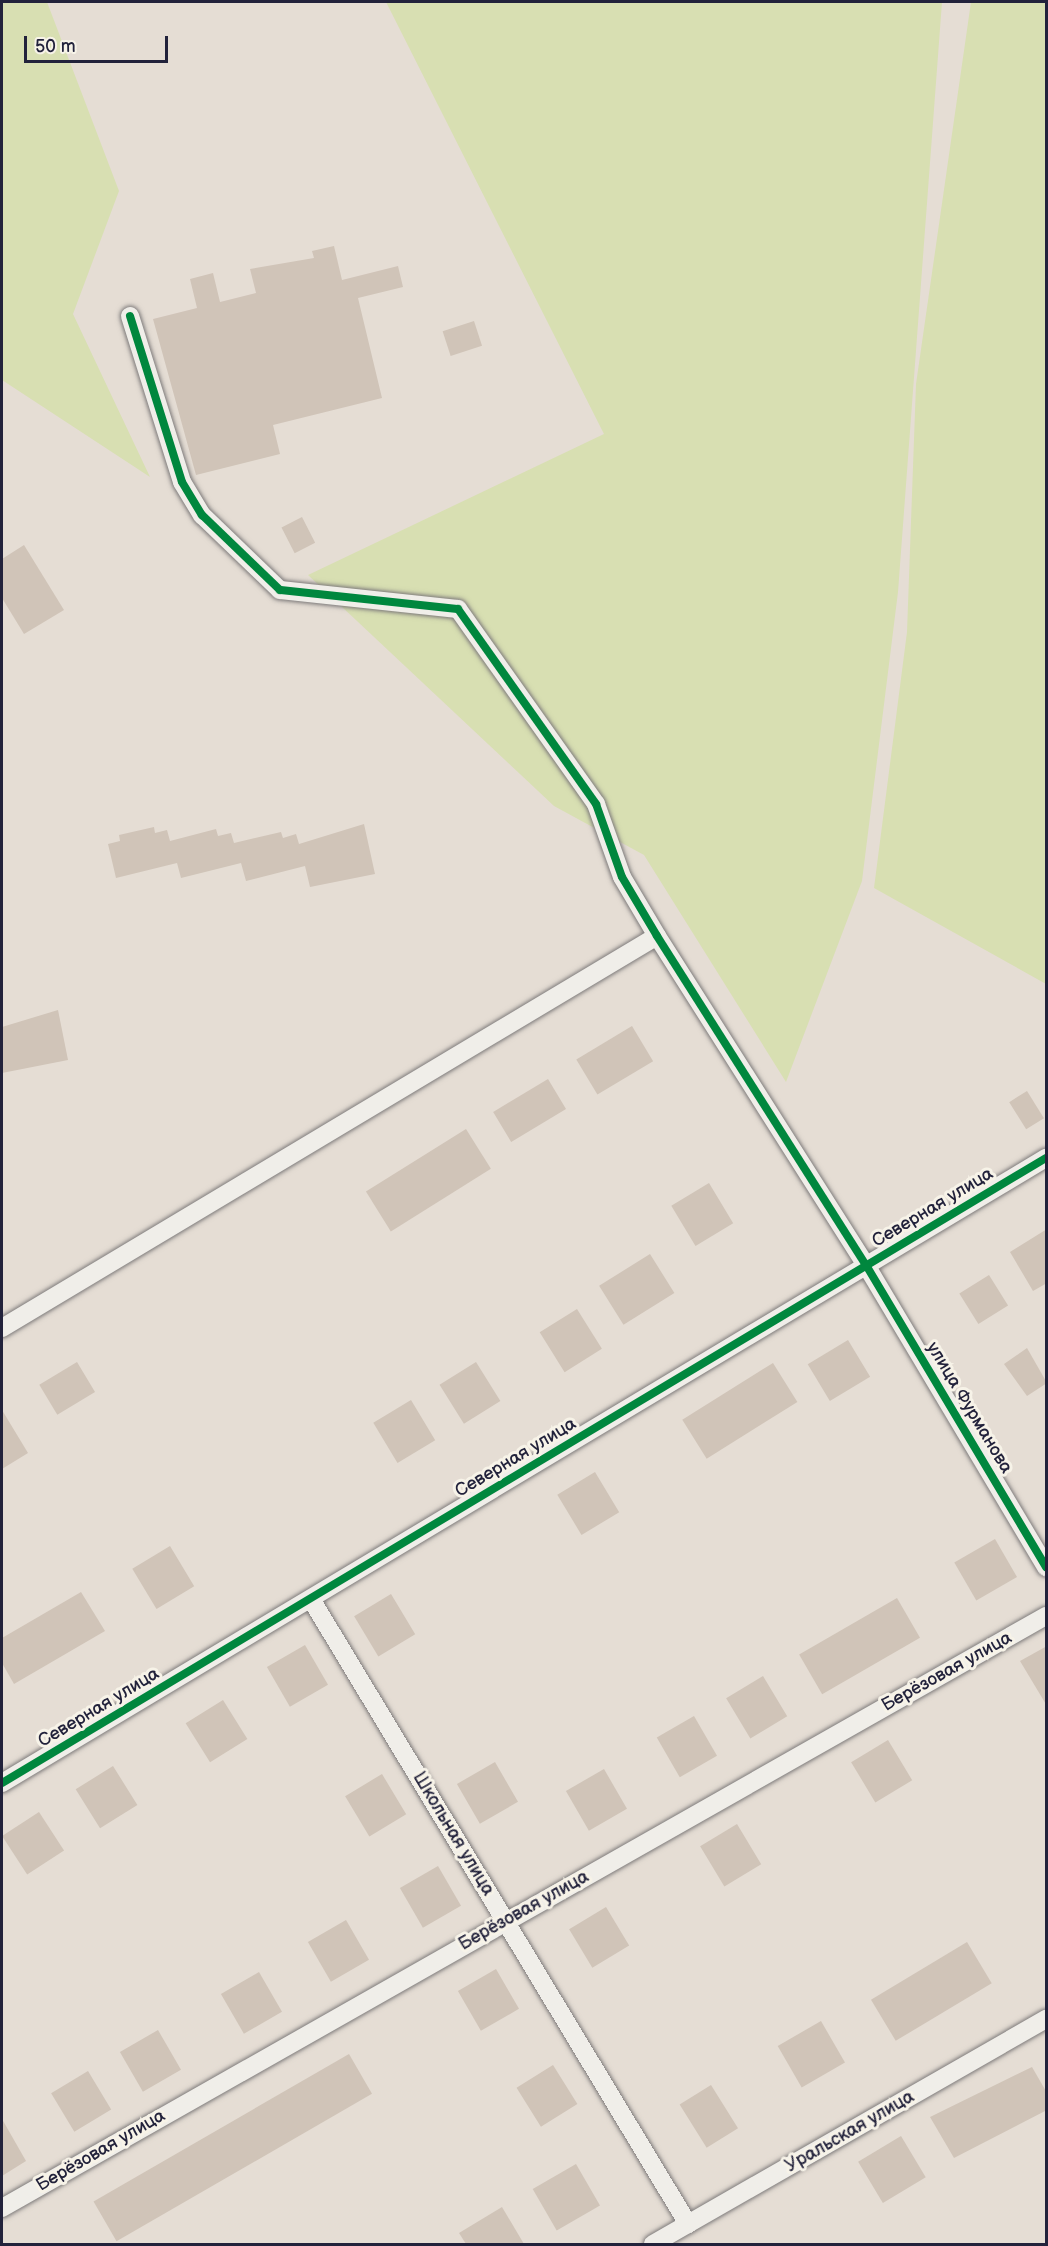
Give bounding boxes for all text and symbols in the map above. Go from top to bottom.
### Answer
scale bar [27,24,171,62]
text: 50 m [35,36,76,57]
street label: Северная улица [869,1163,997,1253]
street label: улица Фурманова [921,1338,1017,1478]
street label: Северная улица [452,1413,580,1503]
street label: Берёзовая улица [878,1627,1016,1717]
street label: Северная улица [35,1663,163,1753]
street label: Школьная улица [408,1768,498,1900]
street label: Берёзовая улица [455,1866,593,1956]
street label: Уральская улица [782,2086,918,2178]
street label: Берёзовая улица [33,2105,169,2197]

